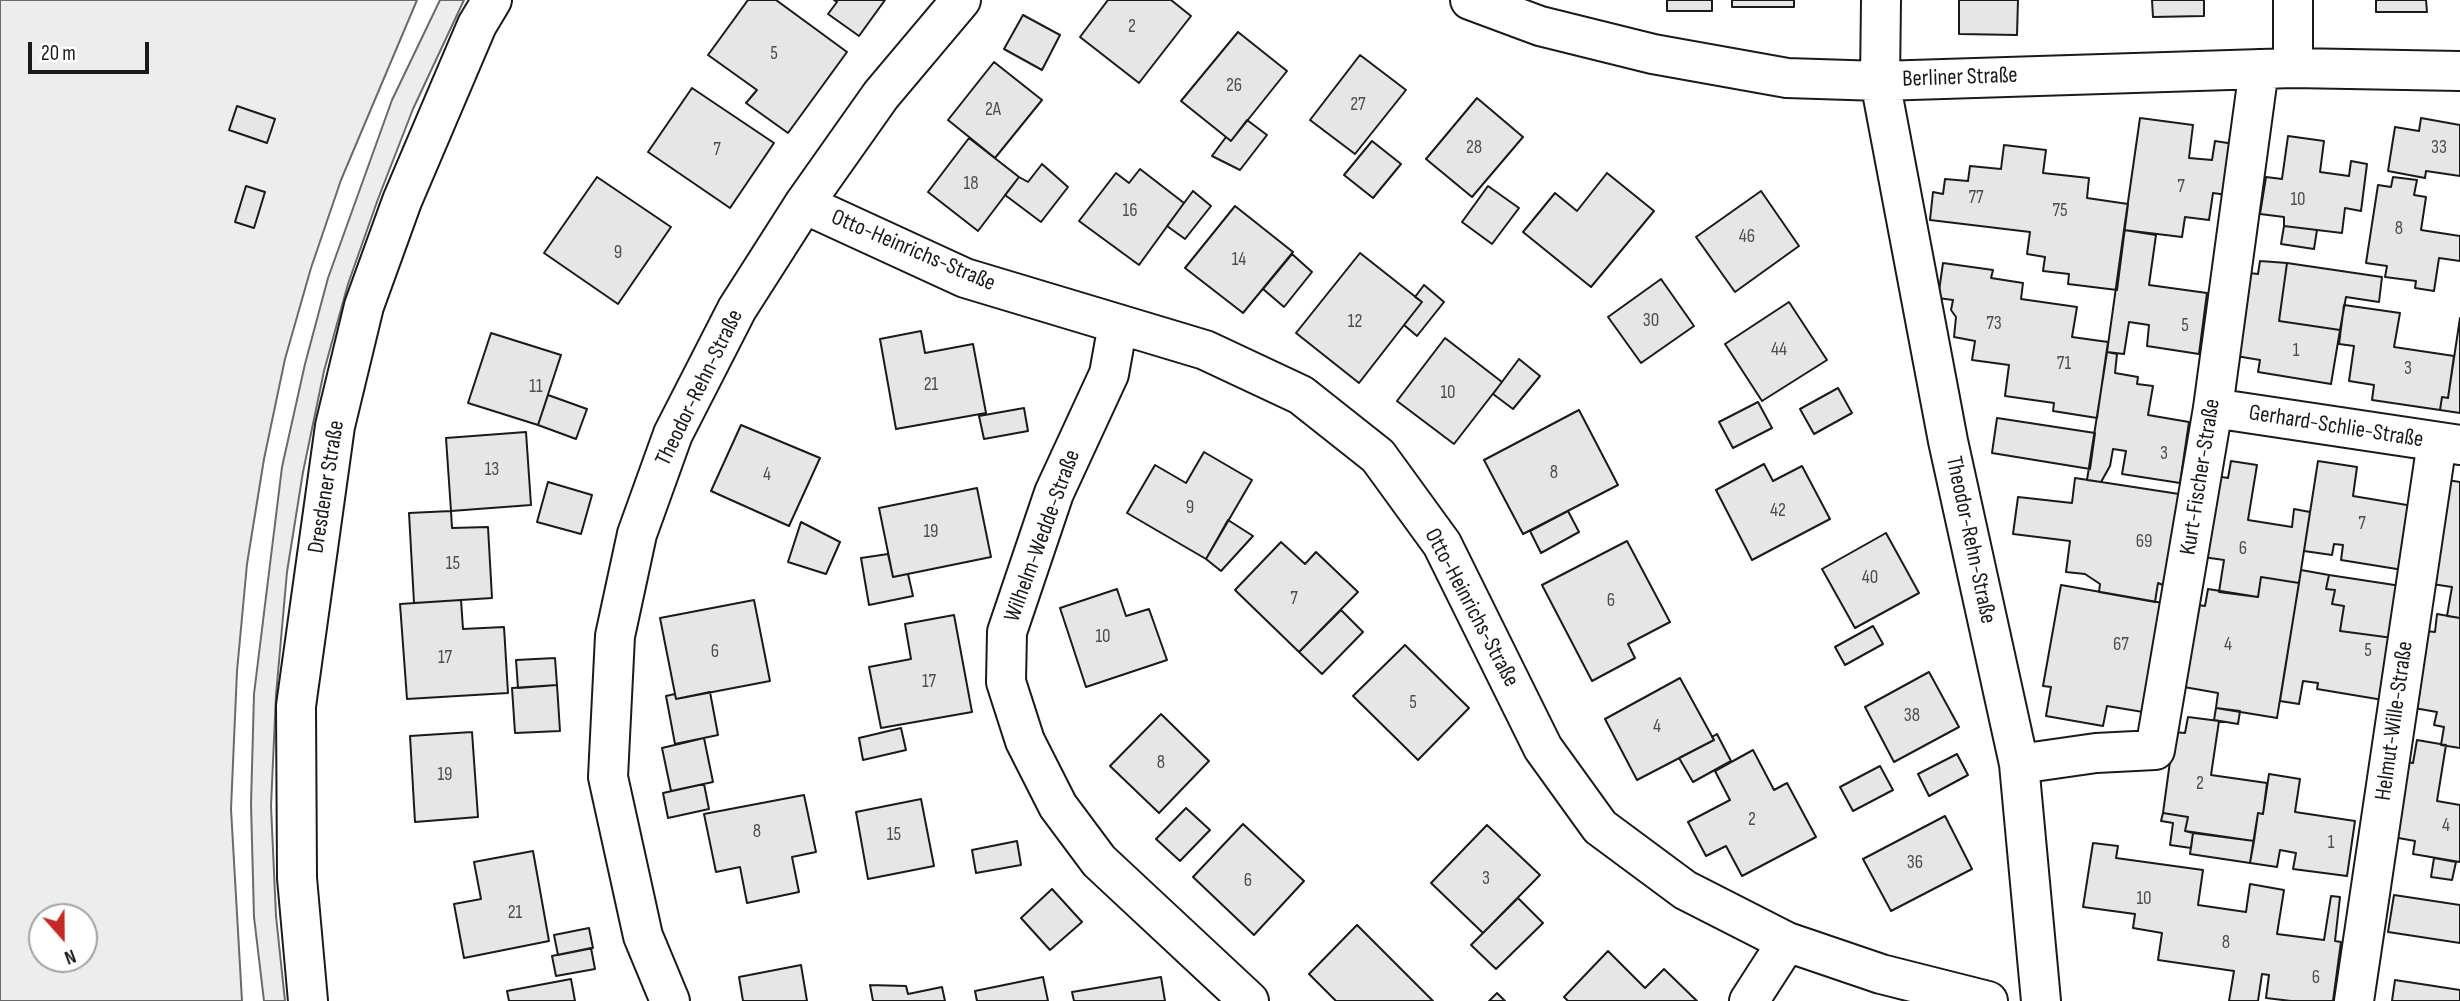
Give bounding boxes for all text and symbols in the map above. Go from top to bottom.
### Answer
house number: 2 [1128,16,1136,38]
scale bar [32,28,152,72]
text: 20 m [41,41,76,66]
house number: 5 [770,43,778,65]
street label: Berliner Straße [1902,62,2018,94]
house number: 26 [1226,75,1242,97]
house number: 27 [1350,94,1366,116]
house number: 2A [985,99,1001,121]
house number: 28 [1466,137,1482,159]
house number: 33 [2431,137,2447,159]
house number: 7 [713,139,721,161]
house number: 18 [964,173,978,195]
house number: 7 [2177,176,2185,198]
house number: 77 [1968,187,1984,209]
house number: 10 [2290,189,2306,211]
house number: 16 [1123,200,1137,222]
house number: 75 [2052,200,2068,222]
street label: Otto-Heinrichs-Straße [827,204,999,298]
house number: 8 [2395,218,2403,240]
house number: 46 [1739,226,1755,248]
house number: 9 [614,242,622,264]
house number: 14 [1232,249,1246,271]
street label: Theodor-Rehn-Straße [650,305,750,471]
house number: 30 [1643,310,1659,332]
house number: 12 [1348,311,1362,333]
house number: 73 [1986,313,2002,335]
house number: 5 [2181,315,2189,337]
house number: 44 [1771,339,1787,361]
house number: 1 [2293,340,2299,362]
house number: 71 [2057,353,2071,375]
house number: 3 [2404,358,2412,380]
house number: 21 [924,374,938,396]
house number: 11 [529,376,543,398]
house number: 10 [1440,382,1456,404]
street label: Kurt-Fischer-Straße [2175,397,2227,557]
street label: Gerhard-Schlie-Straße [2247,400,2425,454]
street label: Dresdener Straße [303,419,351,555]
house number: 3 [2160,443,2168,465]
street label: Wilhelm-Wedde-Straße [999,446,1087,626]
street label: Theodor-Rehn-Straße [1939,454,2001,626]
house number: 13 [485,459,499,481]
house number: 8 [1550,462,1558,484]
house number: 4 [763,464,771,486]
house number: 9 [1186,497,1194,519]
house number: 42 [1770,500,1786,522]
house number: 7 [2358,513,2366,535]
house number: 19 [923,521,939,543]
street label: Otto-Heinrichs-Straße [1418,524,1524,692]
house number: 69 [2136,531,2152,553]
house number: 6 [2239,538,2247,560]
house number: 15 [446,553,460,575]
house number: 40 [1862,567,1878,589]
house number: 7 [1290,588,1298,610]
house number: 6 [1607,590,1615,612]
house number: 10 [1095,626,1111,648]
house number: 67 [2113,634,2129,656]
house number: 4 [2224,634,2232,656]
house number: 5 [2364,640,2372,662]
street label: Helmut-Wille-Straße [2370,640,2420,802]
house number: 6 [711,641,719,663]
house number: 17 [438,647,452,669]
house number: 17 [922,671,936,693]
house number: 5 [1409,692,1417,714]
house number: 38 [1904,705,1920,727]
house number: 4 [1653,716,1661,738]
house number: 8 [1157,752,1165,774]
house number: 19 [437,764,453,786]
house number: 2 [2196,773,2204,795]
house number: 2 [1748,809,1756,831]
house number: 4 [2442,815,2450,837]
house number: 8 [753,821,761,843]
house number: 15 [887,824,901,846]
house number: 1 [2328,832,2334,854]
house number: 36 [1907,852,1923,874]
house number: 3 [1482,868,1490,890]
house number: 6 [1244,870,1252,892]
house number: 10 [2136,888,2152,910]
house number: 21 [508,902,522,924]
north arrow [28,903,98,973]
house number: 8 [2222,932,2230,954]
text: N [61,944,79,969]
house number: 6 [2312,967,2320,989]

